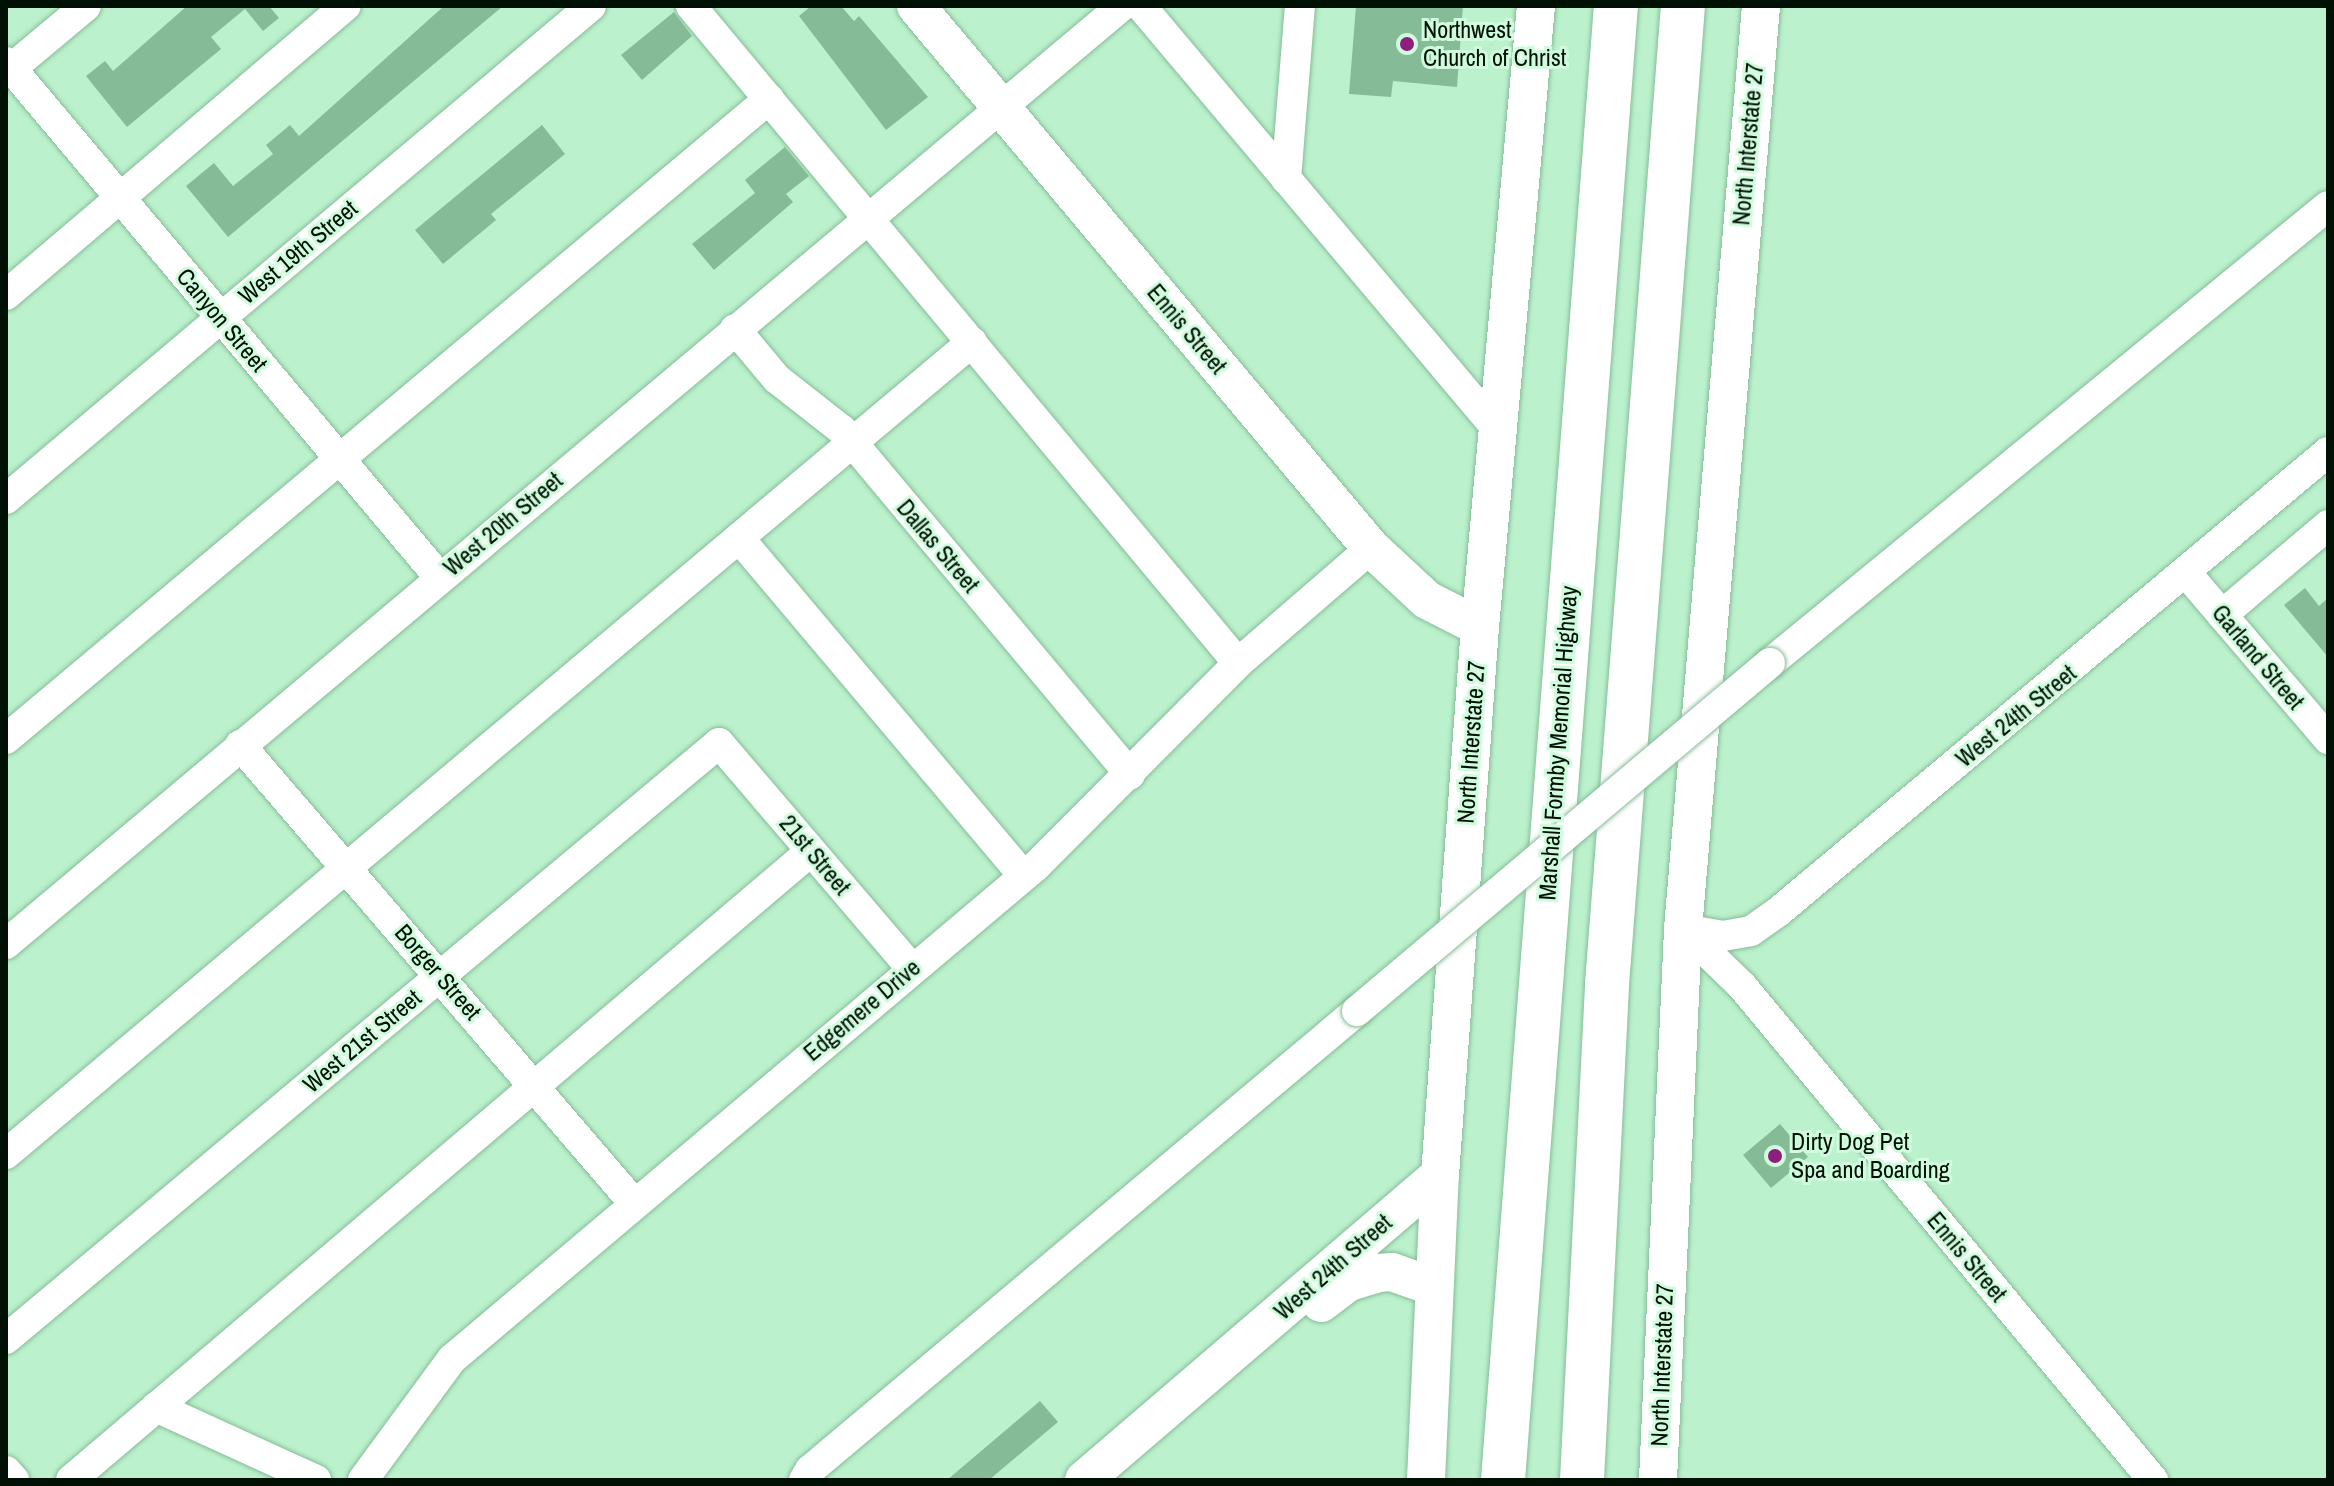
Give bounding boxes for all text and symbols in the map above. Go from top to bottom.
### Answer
place label: Northwest Church of Christ [1423,16,1566,72]
marker: Northwest Church of Christ [1398,35,1416,53]
street label: North Interstate 27 [1727,62,1769,226]
street label: West 19th Street [233,194,363,310]
street label: Canyon Street [171,263,273,377]
street label: Ennis Street [1141,278,1233,380]
street label: West 20th Street [438,466,568,582]
street label: Dallas Street [891,494,985,598]
street label: Marshall Formby Memorial Highway [1533,585,1583,901]
street label: Garland Street [2206,599,2310,715]
street label: West 24th Street [1950,659,2082,773]
street label: North Interstate 27 [1451,660,1491,824]
street label: 21st Street [773,809,857,901]
street label: Borger Street [389,918,487,1026]
street label: Edgemere Drive [798,953,926,1067]
street label: West 21st Street [297,983,427,1099]
place label: Dirty Dog Pet Spa and Boarding [1791,1128,1950,1184]
marker: Dirty Dog Pet Spa and Boarding [1766,1147,1784,1165]
street label: Ennis Street [1921,1206,2013,1308]
street label: West 24th Street [1268,1208,1398,1326]
street label: North Interstate 27 [1645,1283,1679,1447]

